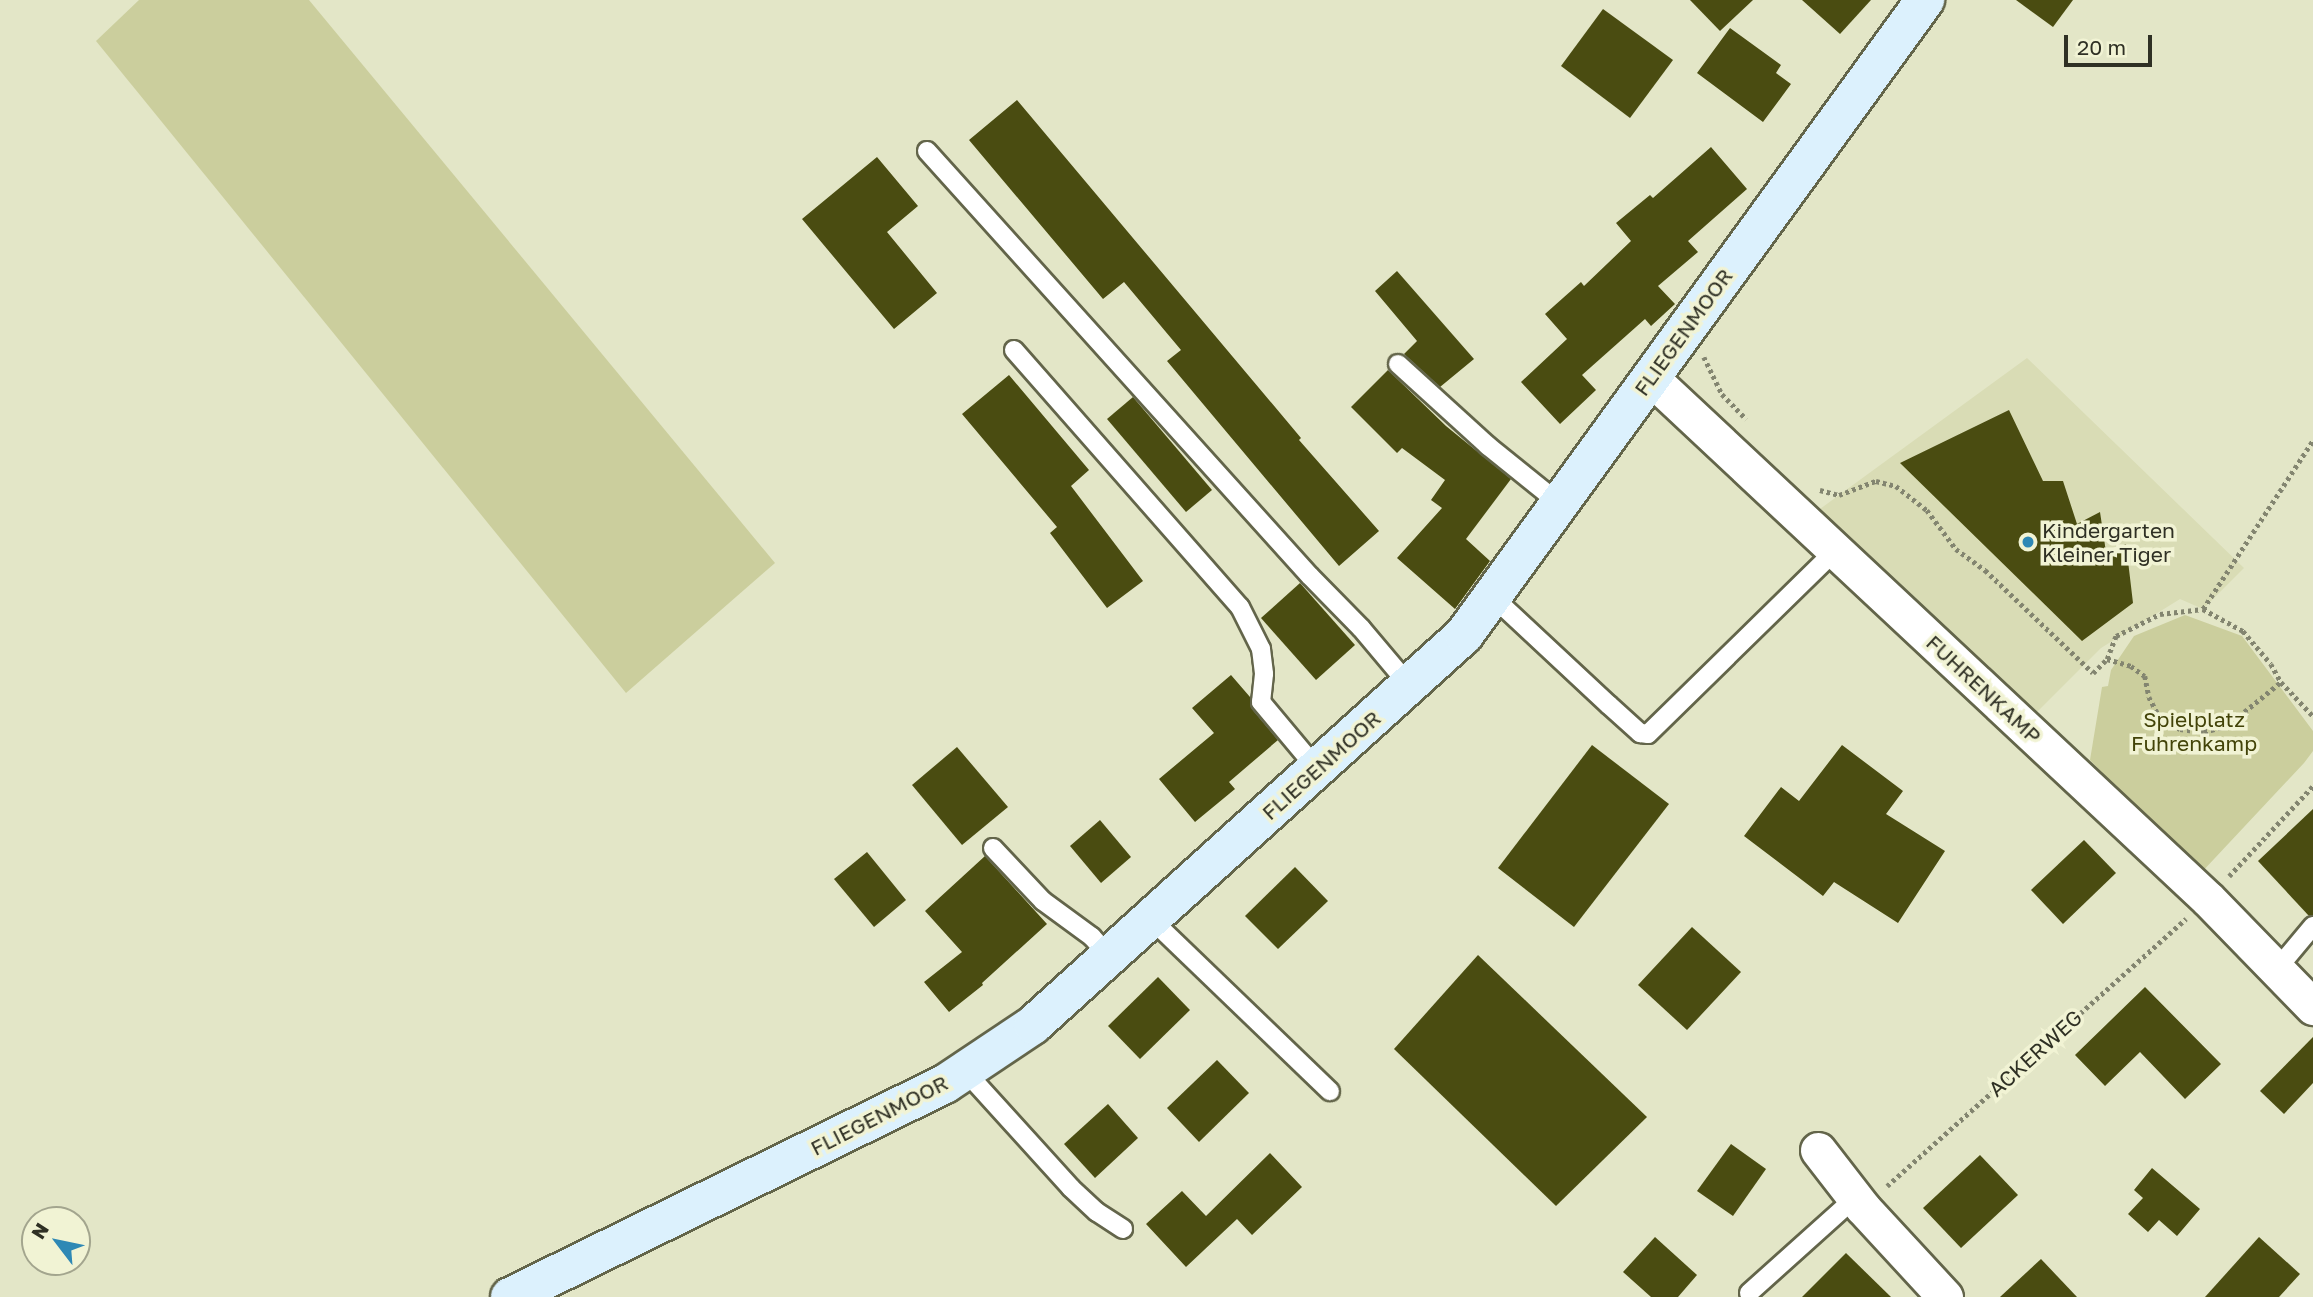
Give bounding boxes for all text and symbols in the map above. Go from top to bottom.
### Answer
scale bar [2068,21,2156,65]
text: 20 m [2077,34,2126,60]
street label: FLIEGENMOOR [1628,264,1738,400]
place label: Kindergarten Kleiner Tiger [2042,517,2175,567]
marker: Kindergarten Kleiner Tiger [2020,534,2036,550]
street label: FUHRENKAMP [1921,629,2047,749]
street label: FLIEGENMOOR [1257,705,1385,825]
park label: Spielplatz Fuhrenkamp [2131,706,2257,756]
street label: ACKERWEG [1983,1004,2087,1102]
street label: FLIEGENMOOR [806,1070,952,1160]
north arrow [21,1206,91,1276]
text: N [26,1218,53,1243]

